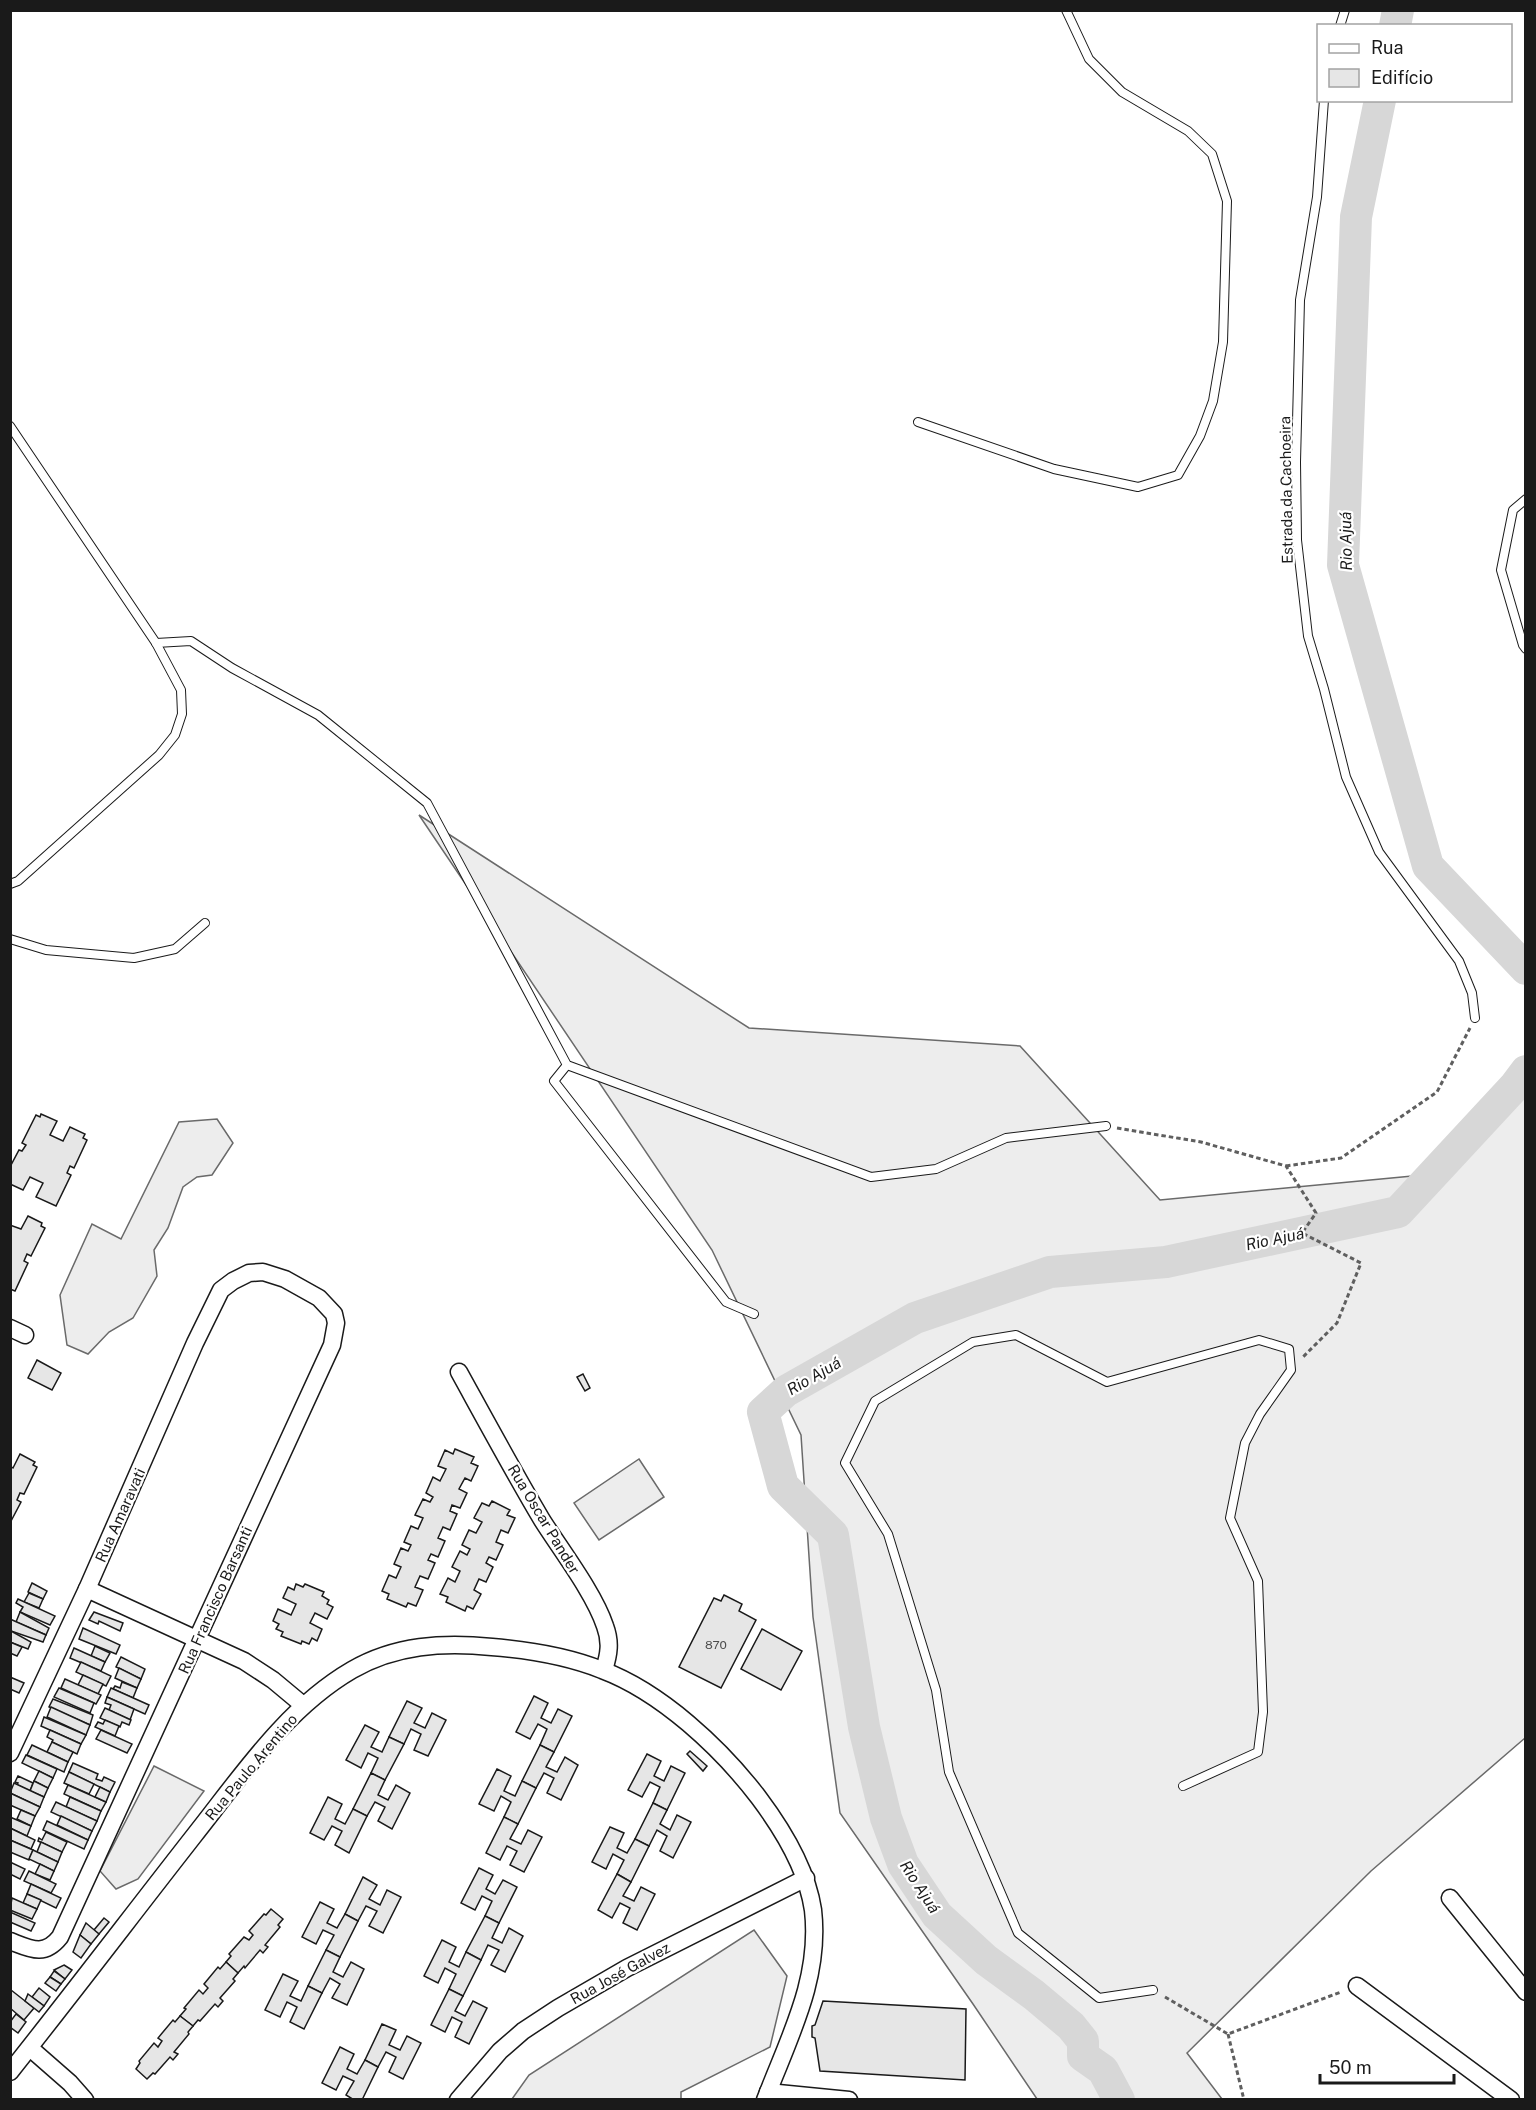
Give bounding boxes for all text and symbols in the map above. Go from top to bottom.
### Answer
legend [1317,24,1512,102]
text: Rua [1371,37,1403,58]
text: Edifício [1371,67,1433,88]
street label: Estrada da Cachoeira [1276,416,1296,564]
water label: Rio Ajuá [1336,511,1356,571]
water label: Rio Ajuá [1244,1224,1306,1254]
water label: Rio Ajuá [783,1353,845,1399]
street label: Rua Oscar Pander [505,1461,583,1577]
street label: Rua Amaravati [92,1465,148,1565]
street label: Rua Francisco Barsanti [175,1524,255,1676]
house number: 870 [705,1638,727,1652]
street label: Rua Paulo Arentino [202,1710,300,1824]
water label: Rio Ajuá [896,1857,944,1917]
street label: Rua José Galvez [567,1939,673,2007]
scale bar [1320,2047,1454,2085]
text: 50 m [1329,2057,1372,2078]

